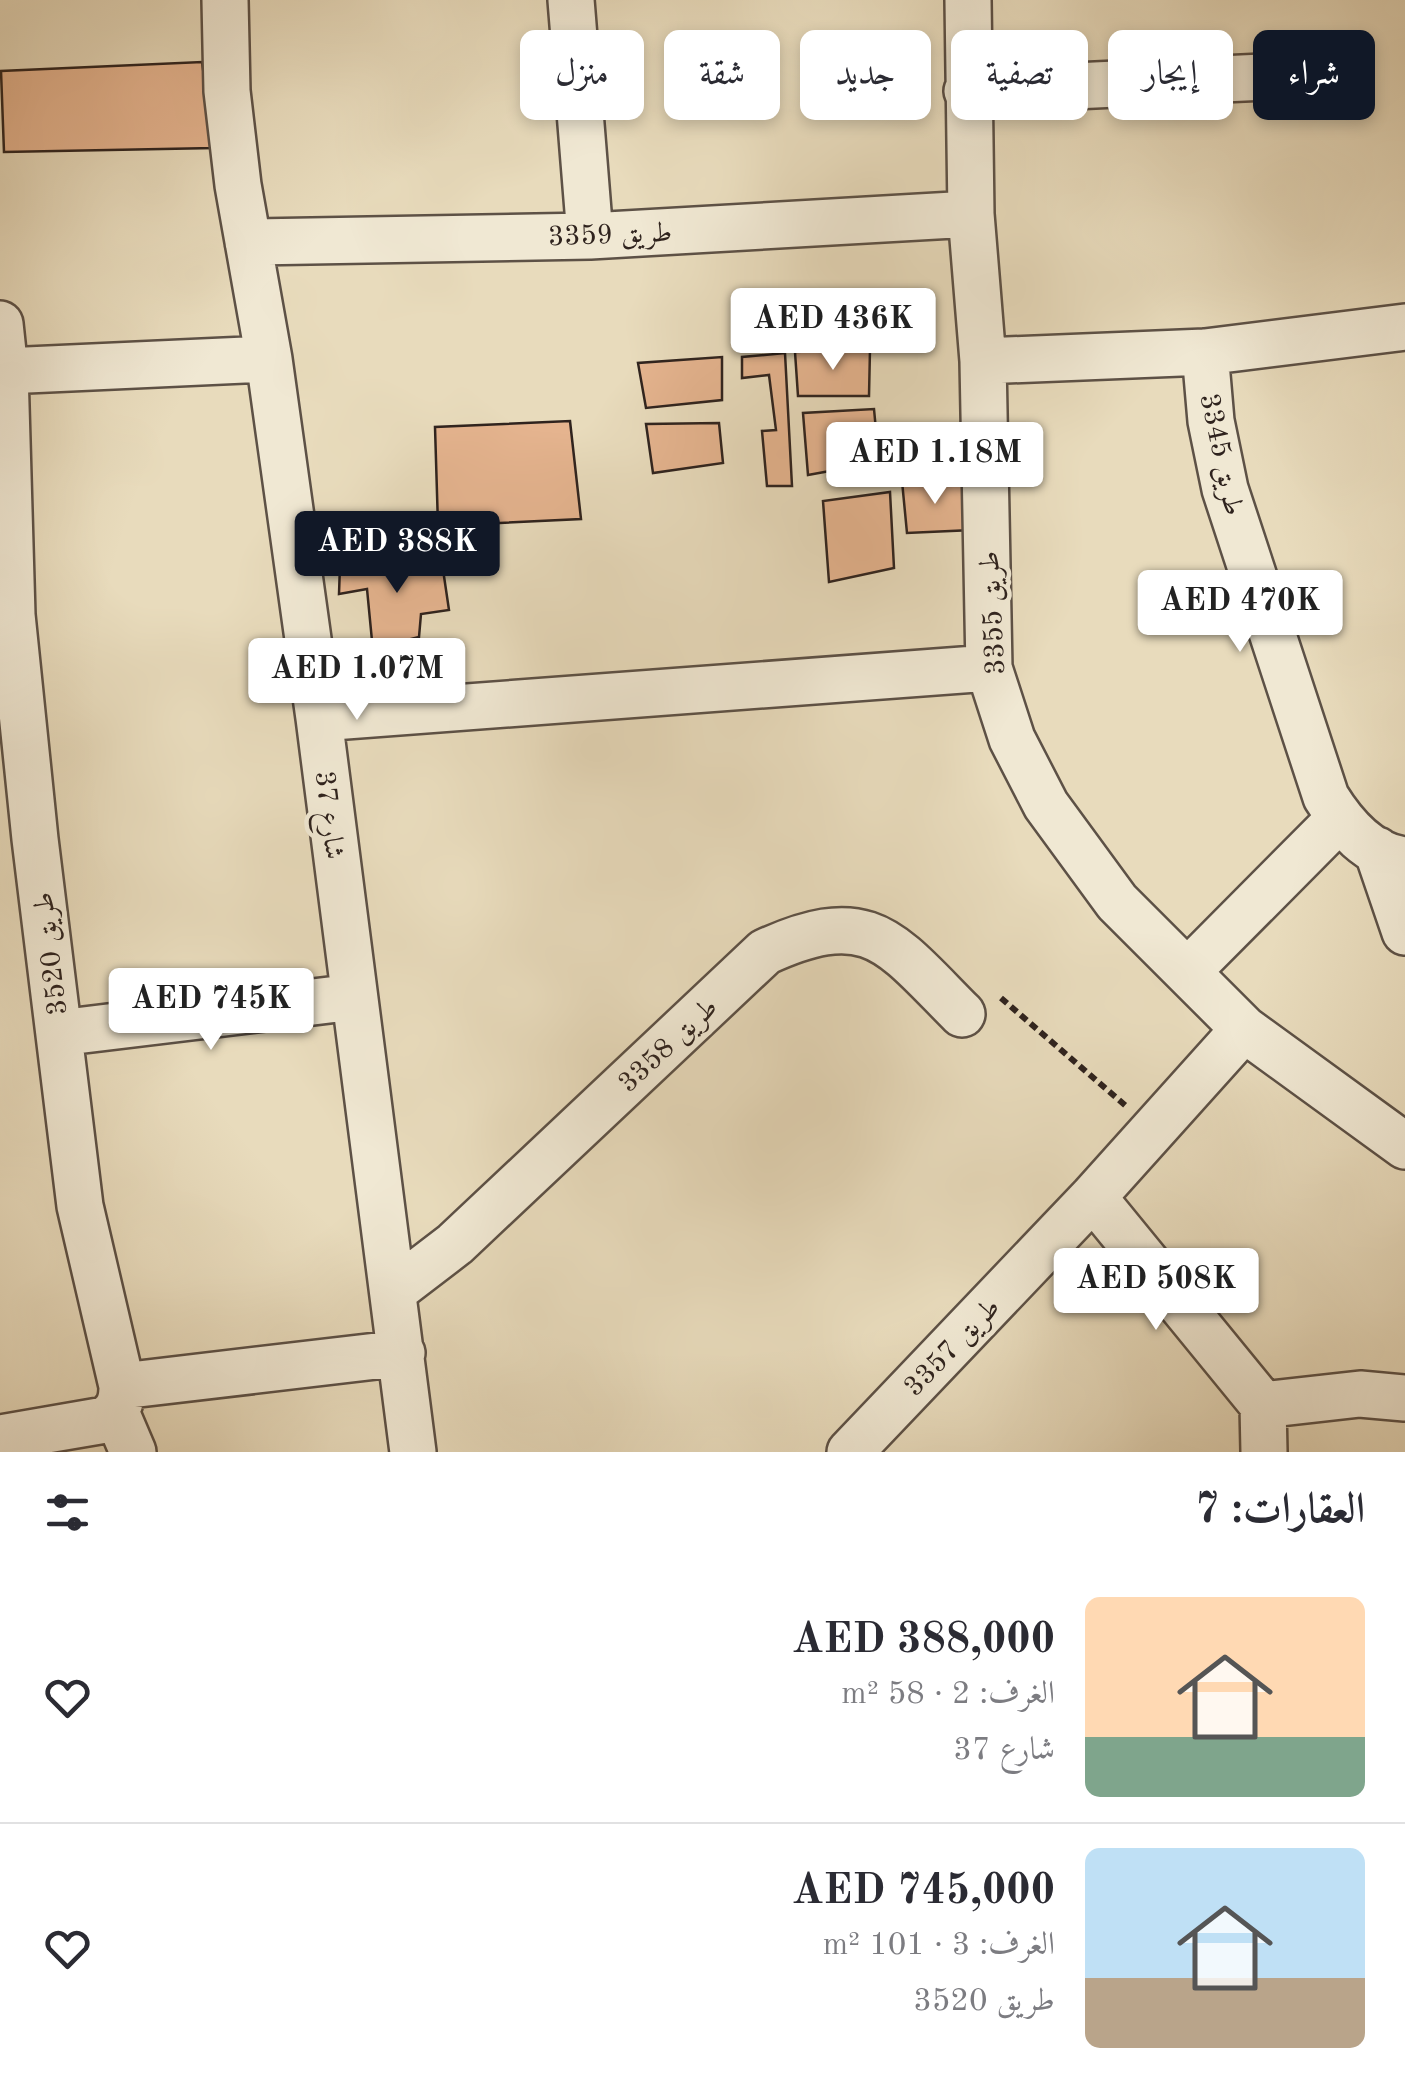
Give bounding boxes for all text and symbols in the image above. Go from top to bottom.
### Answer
chip: منزل [520,30,644,120]
chip: شقة [664,30,780,120]
chip: جديد [800,30,931,120]
chip: تصفية [951,30,1088,120]
chip: إيجار [1108,30,1233,120]
chip: شراء [1253,30,1375,120]
street label: طريق 3359 [548,220,673,253]
pin: AED 436K [730,288,936,373]
text: AED 436K [753,304,913,336]
street label: طريق 3345 [1192,391,1247,518]
pin: AED 1.18M [821,422,1049,507]
text: AED 1.18M [848,438,1022,470]
pin: AED 388K [294,511,500,596]
text: AED 388K [317,527,477,559]
street label: طريق 3355 [977,550,1012,676]
pin: AED 470K [1137,570,1343,655]
text: AED 470K [1160,586,1320,618]
pin: AED 1.07M [243,638,471,723]
text: AED 1.07M [270,654,444,686]
street label: شارع 37 [302,770,347,862]
street label: طريق 3520 [31,890,74,1017]
pin: AED 745K [108,968,314,1053]
text: AED 745K [131,984,291,1016]
street label: طريق 3358 [614,994,725,1099]
pin: AED 508K [1053,1248,1259,1333]
text: AED 508K [1076,1264,1236,1296]
street label: طريق 3357 [900,1294,1007,1403]
icon: filters [40,1485,95,1540]
text: العقارات: 7 [1195,1490,1365,1532]
text: AED 388,000 [792,1620,1055,1662]
icon: home [1165,1637,1285,1757]
icon: heart [40,1670,95,1725]
text: الغرف: 2 · 58 m² [841,1679,1055,1711]
text: شارع 37 [953,1735,1055,1767]
text: AED 745,000 [792,1871,1055,1913]
icon: home [1165,1888,1285,2008]
icon: heart [40,1921,95,1976]
text: الغرف: 3 · 101 m² [823,1930,1055,1962]
text: طريق 3520 [913,1986,1055,2018]

